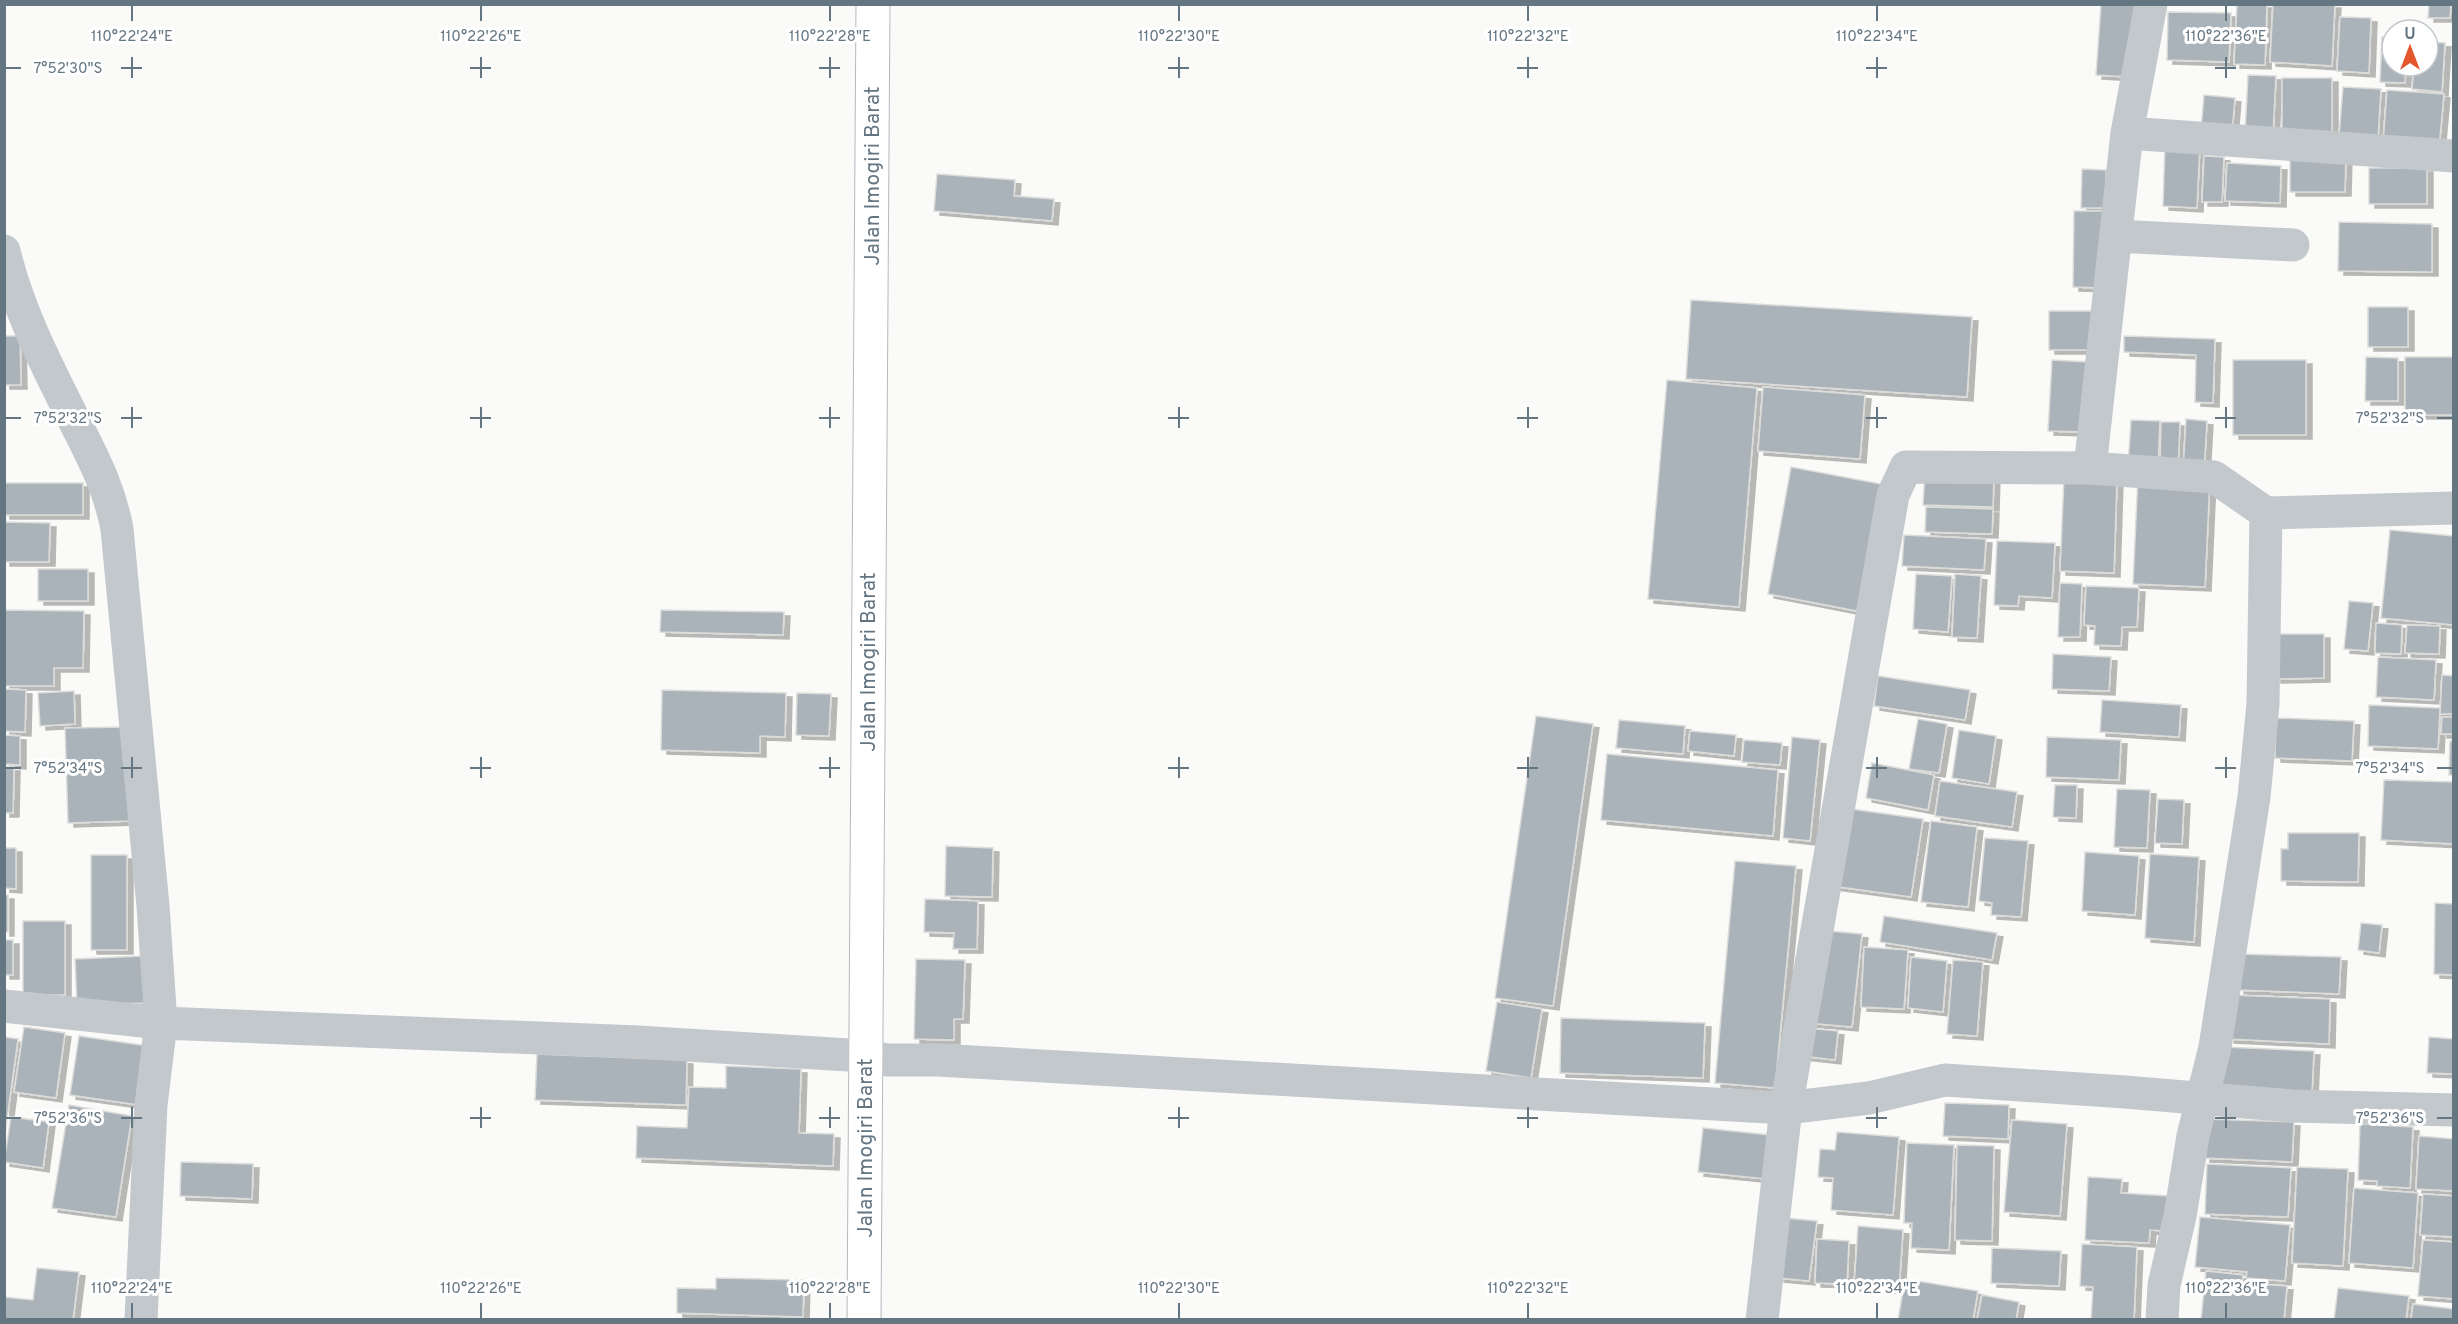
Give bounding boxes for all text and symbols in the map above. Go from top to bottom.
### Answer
north arrow [2380,18,2440,78]
text: U [2404,25,2416,45]
text: 110°22'24"E [91,28,173,47]
text: 110°22'26"E [440,28,522,47]
text: 110°22'28"E [789,28,871,47]
text: 110°22'30"E [1138,28,1220,47]
text: 110°22'32"E [1487,28,1569,47]
text: 110°22'34"E [1836,28,1918,47]
text: 110°22'36"E [2185,28,2267,47]
text: 7°52'30"S [33,60,103,79]
street label: Jalan Imogiri Barat [860,86,887,266]
text: 7°52'32"S [34,410,102,429]
text: 7°52'32"S [2356,410,2424,429]
street label: Jalan Imogiri Barat [856,572,883,752]
text: 7°52'34"S [34,760,102,779]
text: 7°52'34"S [2356,760,2424,779]
street label: Jalan Imogiri Barat [853,1058,880,1238]
text: 7°52'36"S [34,1110,102,1129]
text: 7°52'36"S [2356,1110,2424,1129]
text: 110°22'24"E [91,1280,173,1299]
text: 110°22'26"E [440,1280,522,1299]
text: 110°22'28"E [789,1280,871,1299]
text: 110°22'30"E [1138,1280,1220,1299]
text: 110°22'32"E [1487,1280,1569,1299]
text: 110°22'34"E [1836,1280,1918,1299]
text: 110°22'36"E [2185,1280,2267,1299]

